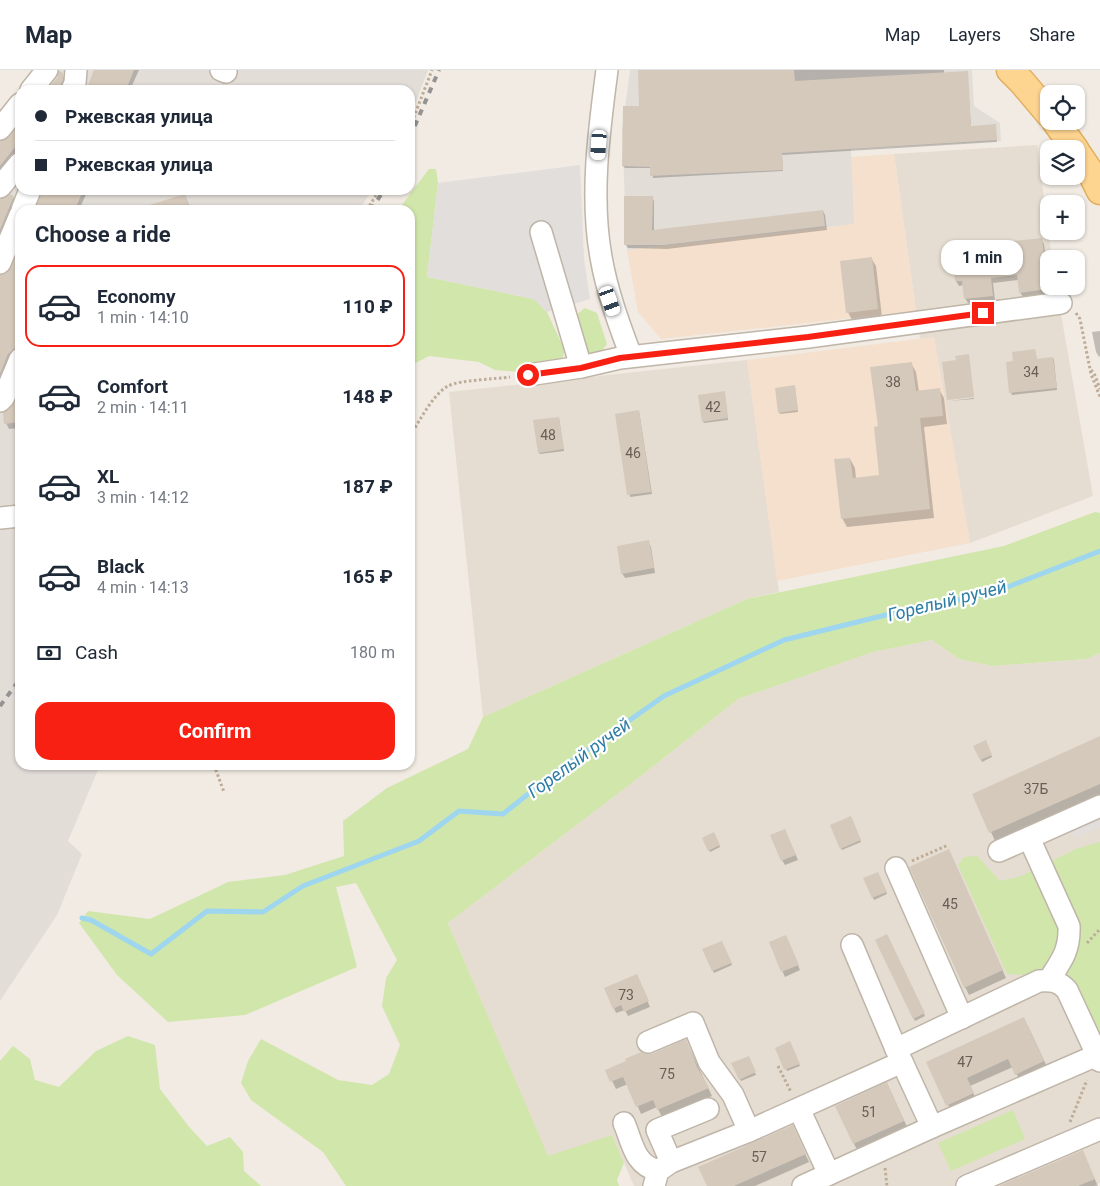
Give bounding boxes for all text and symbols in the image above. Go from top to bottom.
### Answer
text: Map [25,21,72,49]
text: Map [885,24,920,45]
text: Layers [948,24,1001,45]
text: Share [1029,24,1075,45]
map controls [1040,85,1085,295]
button: locate [1040,85,1085,130]
text: Ржевская улица [65,105,213,128]
car [590,130,607,160]
button: layers [1040,140,1085,185]
text: Ржевская улица [65,153,213,176]
button: + [1040,195,1085,240]
text: Choose a ride [35,222,171,247]
callout: 1 min [942,240,1024,276]
text: 1 min [962,248,1002,267]
button: − [1040,250,1085,295]
icon: car [37,284,82,329]
car [597,284,622,318]
text: Economy [97,285,176,308]
text: 110 ₽ [342,295,393,318]
route end [972,302,994,324]
text: 1 min · 14:10 [97,308,189,327]
route start [517,364,539,386]
house number: 34 [1023,364,1039,380]
icon: car [37,374,82,419]
house number: 38 [885,374,901,390]
text: Comfort [97,375,168,398]
text: 148 ₽ [342,385,393,408]
text: 2 min · 14:11 [97,398,189,417]
house number: 42 [705,399,721,415]
house number: 48 [540,427,556,443]
house number: 46 [625,445,641,461]
icon: car [37,464,82,509]
text: XL [97,465,119,488]
text: 187 ₽ [342,475,393,498]
text: 3 min · 14:12 [97,488,189,507]
icon: car [37,554,82,599]
text: Black [97,555,144,578]
text: 165 ₽ [342,565,393,588]
water label: Горелый ручей [885,576,1009,625]
text: 4 min · 14:13 [97,578,189,597]
icon: cash [35,639,63,667]
text: Cash [75,641,118,664]
text: 180 m [350,643,395,662]
button: Confirm [35,702,395,760]
water label: Горелый ручей [523,713,634,802]
house number: 37Б [1024,781,1048,797]
house number: 45 [942,896,958,912]
house number: 73 [618,987,634,1003]
house number: 47 [957,1054,973,1070]
house number: 75 [659,1066,675,1082]
house number: 51 [861,1104,877,1120]
house number: 57 [751,1149,767,1165]

